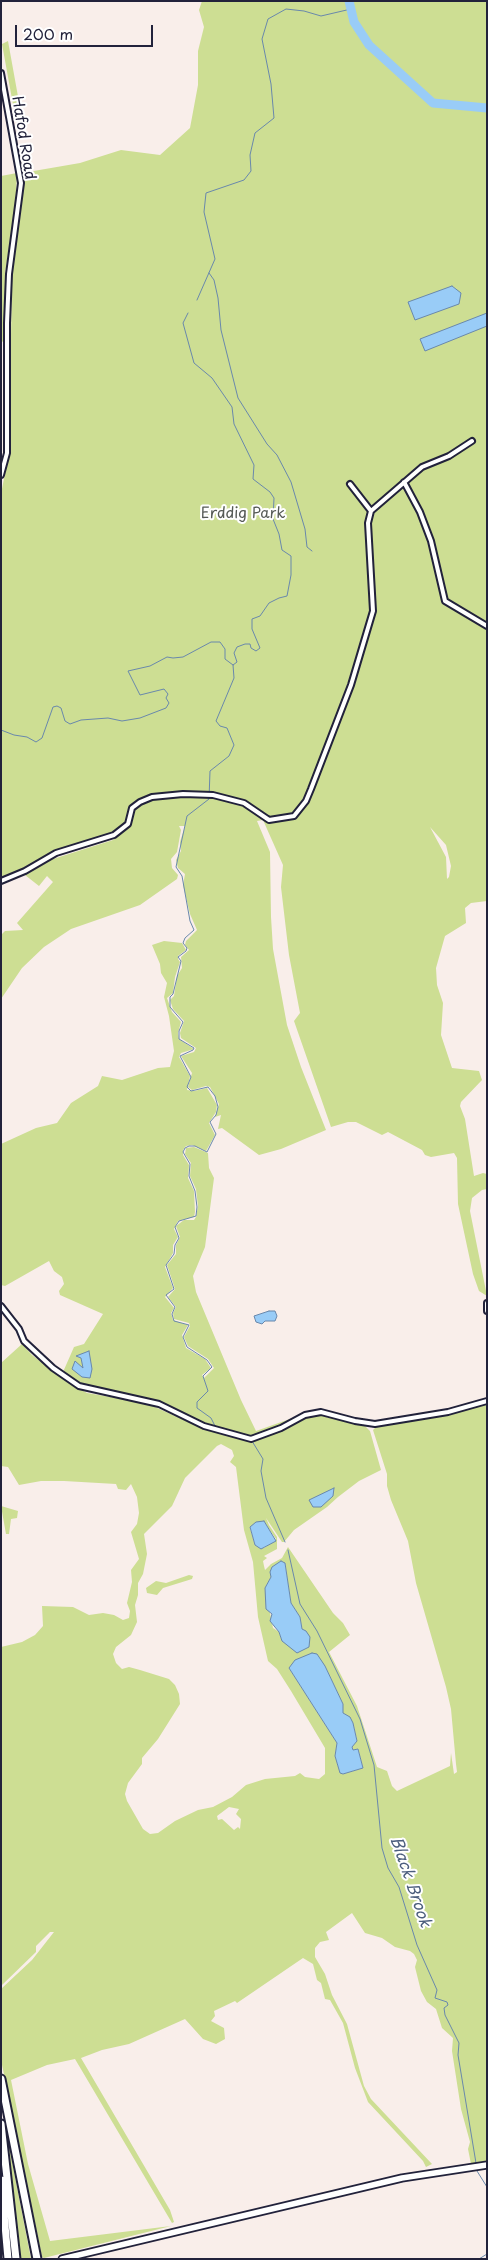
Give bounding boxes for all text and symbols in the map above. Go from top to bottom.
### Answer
scale bar [18,15,155,47]
text: 200 m [23,22,73,45]
street label: Hafod Road [8,95,38,181]
park label: Erddig Park [201,505,285,523]
water label: Black Brook [385,1834,435,1930]

